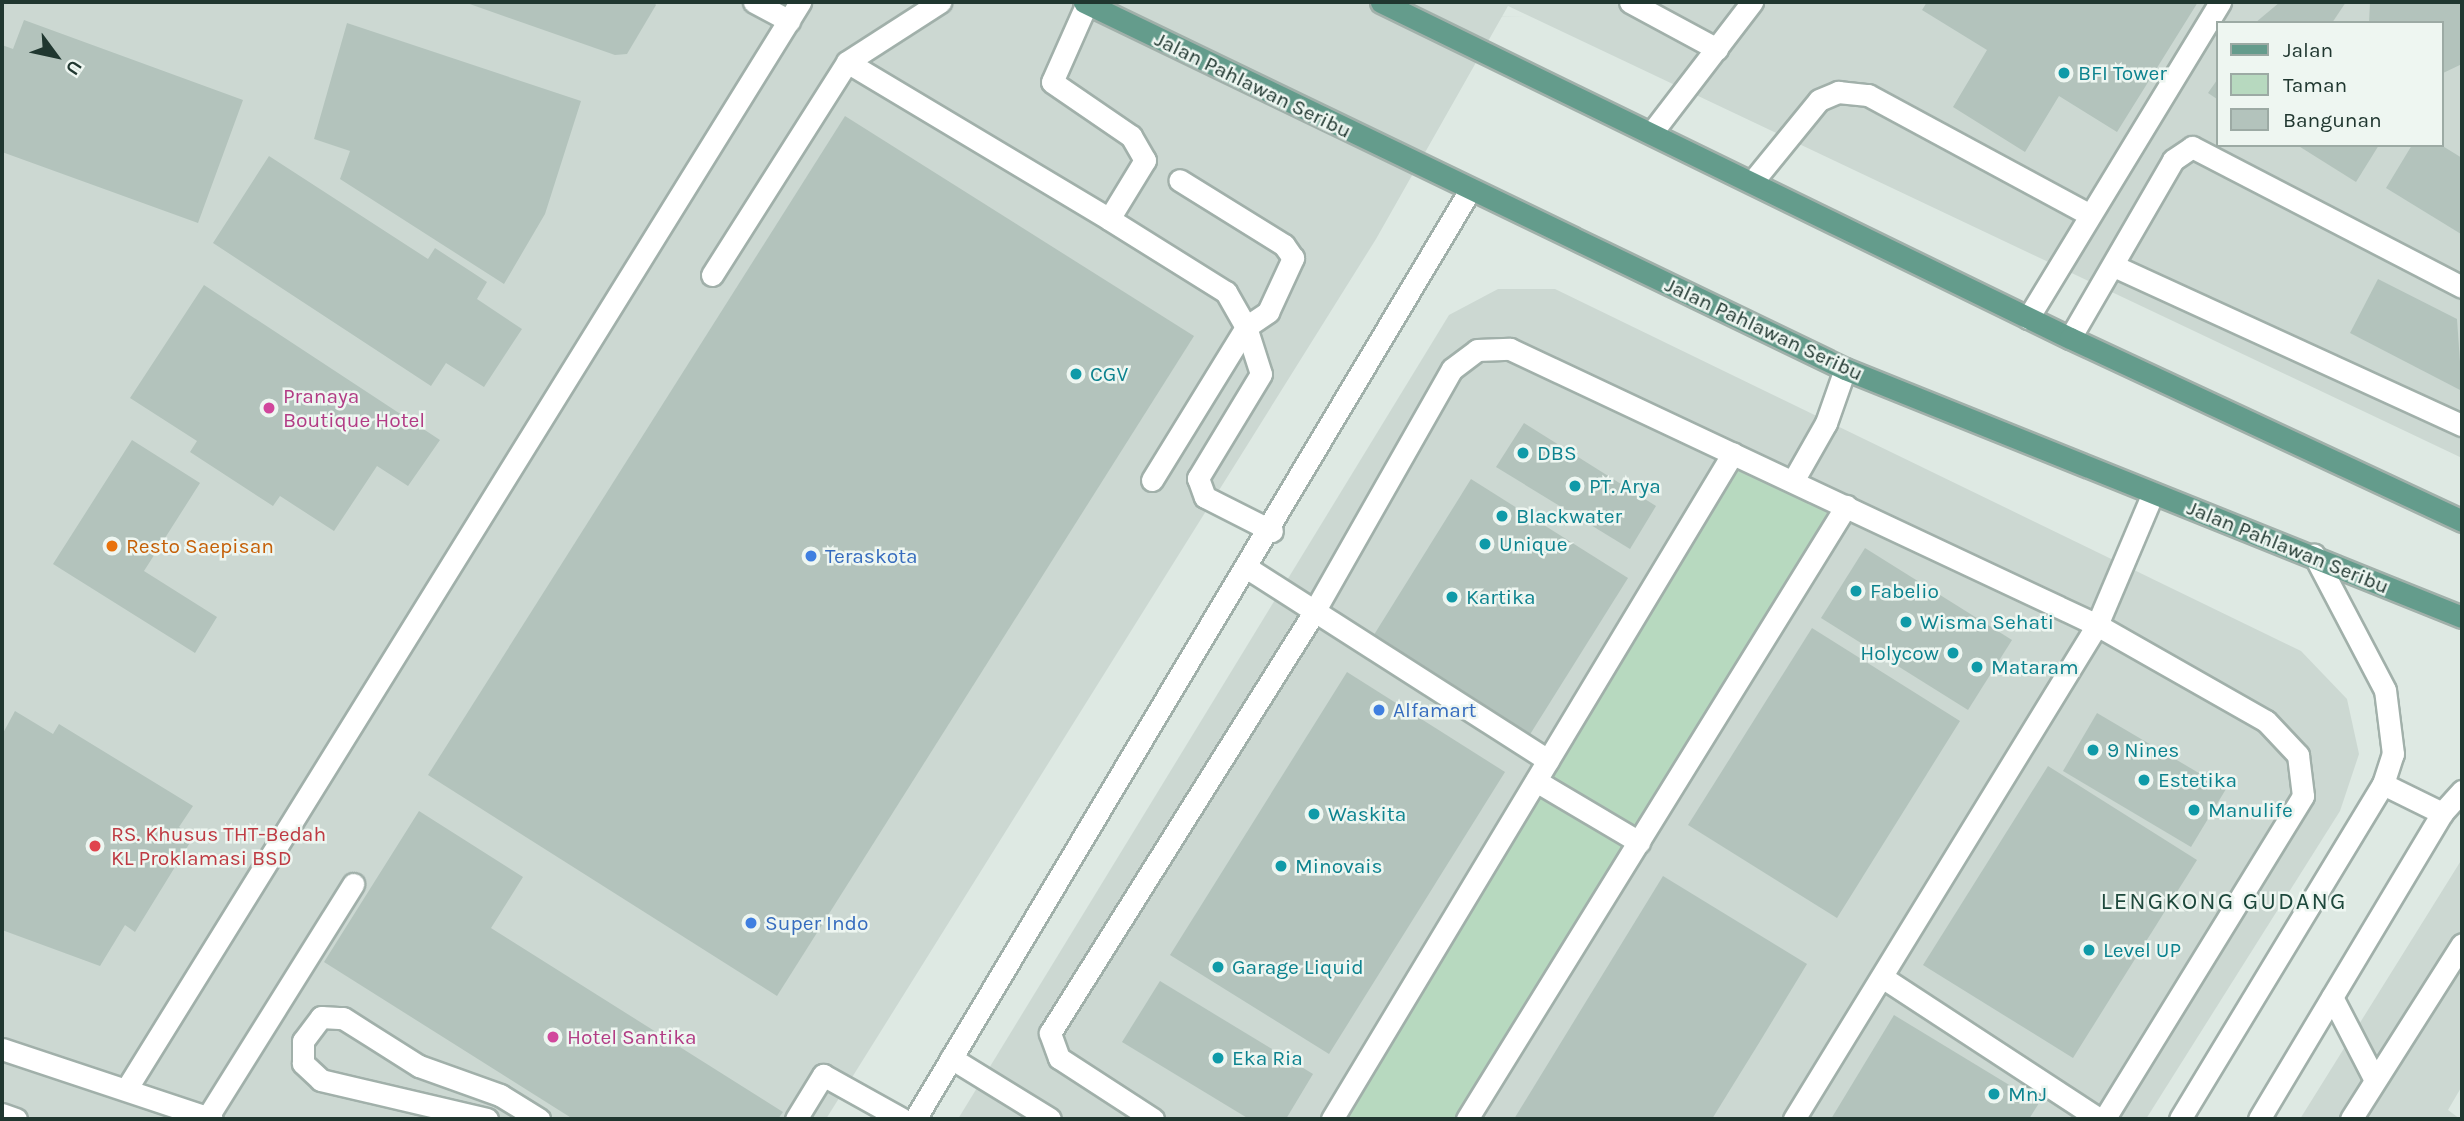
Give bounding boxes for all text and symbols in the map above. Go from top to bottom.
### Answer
north arrow [21,21,91,91]
legend [2216,21,2443,147]
street label: Jalan Pahlawan Seribu [1151,26,1355,144]
text: Jalan [2283,38,2333,62]
text: U [61,56,86,79]
place label: BFI Tower [2078,60,2167,86]
marker: BFI Tower [2056,65,2072,81]
text: Taman [2283,73,2347,97]
text: Bangunan [2283,108,2382,132]
street label: Jalan Pahlawan Seribu [1661,272,1867,386]
place label: CGV [1090,361,1128,387]
marker: CGV [1068,366,1084,382]
place label: Pranaya Boutique Hotel [283,383,425,433]
marker: Pranaya Boutique Hotel [261,400,277,416]
place label: DBS [1537,440,1577,466]
marker: DBS [1515,445,1531,461]
place label: PT. Arya [1589,473,1661,499]
marker: PT. Arya [1567,478,1583,494]
street label: Jalan Pahlawan Seribu [2183,495,2393,599]
place label: Blackwater [1516,503,1622,529]
marker: Blackwater [1494,508,1510,524]
place label: Unique [1499,531,1567,557]
place label: Resto Saepisan [126,533,274,559]
marker: Unique [1477,536,1493,552]
marker: Resto Saepisan [104,538,120,554]
place label: Teraskota [825,543,918,569]
marker: Teraskota [803,548,819,564]
place label: Fabelio [1870,578,1939,604]
marker: Fabelio [1848,583,1864,599]
place label: Kartika [1466,584,1535,610]
marker: Kartika [1444,589,1460,605]
place label: Wisma Sehati [1920,609,2054,635]
marker: Wisma Sehati [1898,614,1914,630]
place label: Holycow [1860,640,1939,666]
marker: Holycow [1945,645,1961,661]
place label: Mataram [1991,654,2079,680]
marker: Mataram [1969,659,1985,675]
place label: Alfamart [1393,697,1476,723]
marker: Alfamart [1371,702,1387,718]
place label: 9 Nines [2107,737,2179,763]
marker: 9 Nines [2085,742,2101,758]
place label: Estetika [2158,767,2237,793]
marker: Estetika [2136,772,2152,788]
place label: Manulife [2208,797,2293,823]
place label: Waskita [1328,801,1406,827]
marker: Manulife [2186,802,2202,818]
marker: Waskita [1306,806,1322,822]
place label: RS. Khusus THT-Bedah KL Proklamasi BSD [111,821,326,871]
marker: RS. Khusus THT-Bedah KL Proklamasi BSD [85,836,105,856]
place label: Minovais [1295,853,1383,879]
marker: Minovais [1273,858,1289,874]
district label: LENGKONG GUDANG [2102,888,2346,916]
place label: Super Indo [765,910,869,936]
marker: Super Indo [743,915,759,931]
place label: Level UP [2103,937,2181,963]
marker: Level UP [2081,942,2097,958]
place label: Garage Liquid [1232,954,1364,980]
marker: Garage Liquid [1210,959,1226,975]
place label: Hotel Santika [567,1024,697,1050]
marker: Hotel Santika [545,1029,561,1045]
place label: Eka Ria [1232,1045,1303,1071]
marker: Eka Ria [1210,1050,1226,1066]
place label: MnJ [2008,1081,2047,1107]
marker: MnJ [1986,1086,2002,1102]

